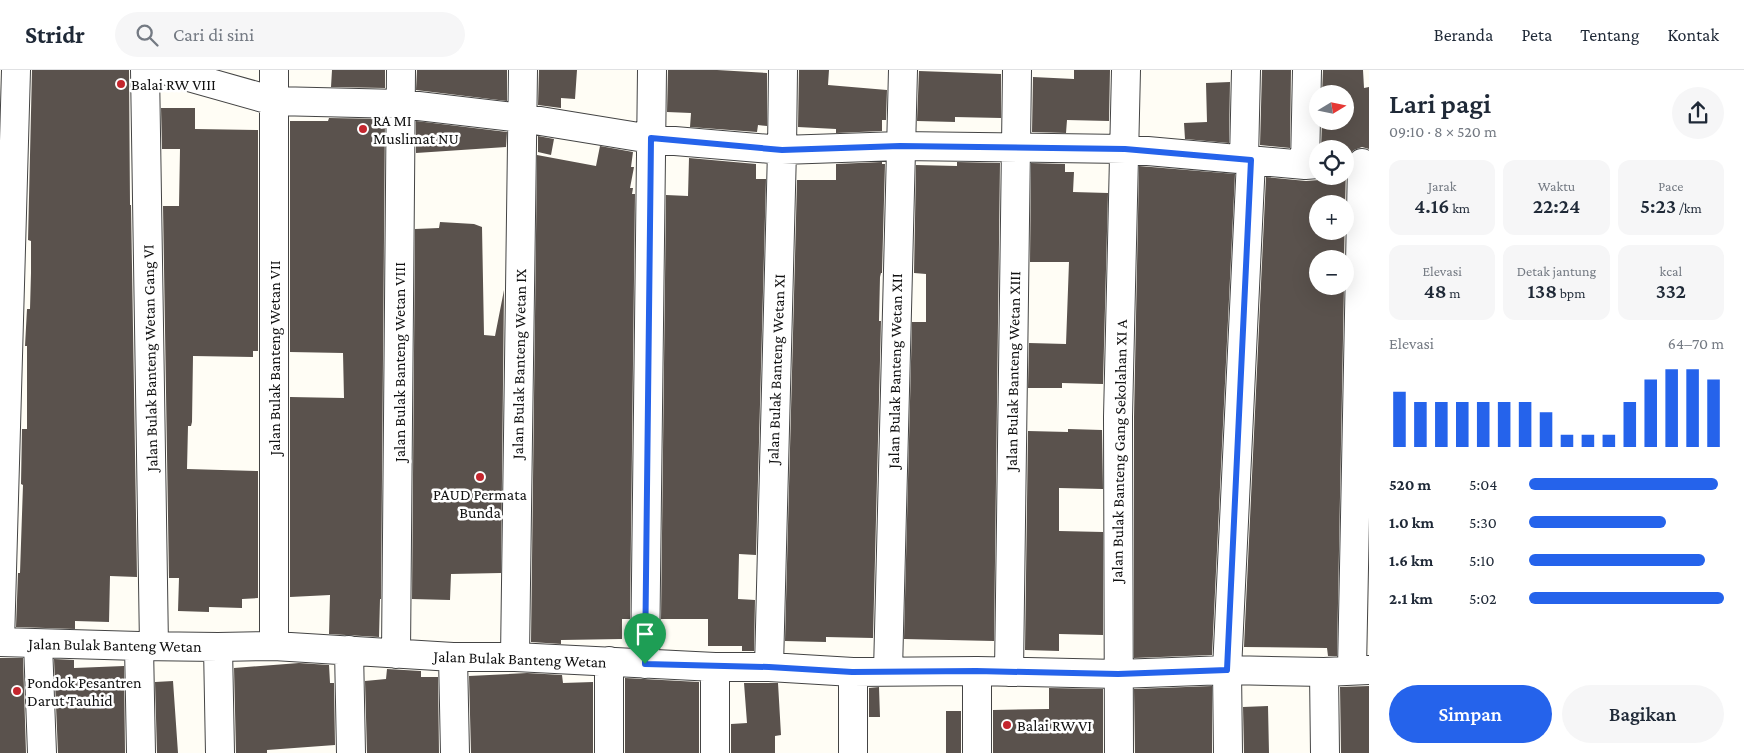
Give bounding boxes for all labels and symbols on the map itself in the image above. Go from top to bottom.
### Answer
place label: Balai RW VIII [131,76,216,93]
marker: Balai RW VIII [115,78,127,90]
north arrow [1309,85,1354,130]
place label: RA MI Muslimat NU [373,112,459,147]
marker: RA MI Muslimat NU [357,123,369,135]
street label: Jalan Bulak Banteng Wetan Gang VI [140,244,162,474]
street label: Jalan Bulak Banteng Wetan VII [266,260,284,458]
street label: Jalan Bulak Banteng Wetan VIII [391,262,409,464]
street label: Jalan Bulak Banteng Wetan IX [509,268,530,461]
street label: Jalan Bulak Banteng Wetan XIII [1003,271,1024,473]
street label: Jalan Bulak Banteng Wetan XI [764,273,789,466]
street label: Jalan Bulak Banteng Wetan XII [885,273,906,471]
street label: Jalan Bulak Banteng Gang Sekolahan XI A [1108,318,1131,585]
marker: PAUD Permata Bunda [474,471,486,483]
place label: PAUD Permata Bunda [433,486,527,521]
pin [624,613,666,664]
street label: Jalan Bulak Banteng Wetan [26,635,202,656]
street label: Jalan Bulak Banteng Wetan [431,647,607,672]
place label: Pondok Pesantren Darut Tauhid [27,674,142,709]
marker: Pondok Pesantren Darut Tauhid [11,685,23,697]
place label: Balai RW VI [1017,717,1092,734]
marker: Balai RW VI [1001,719,1013,731]

